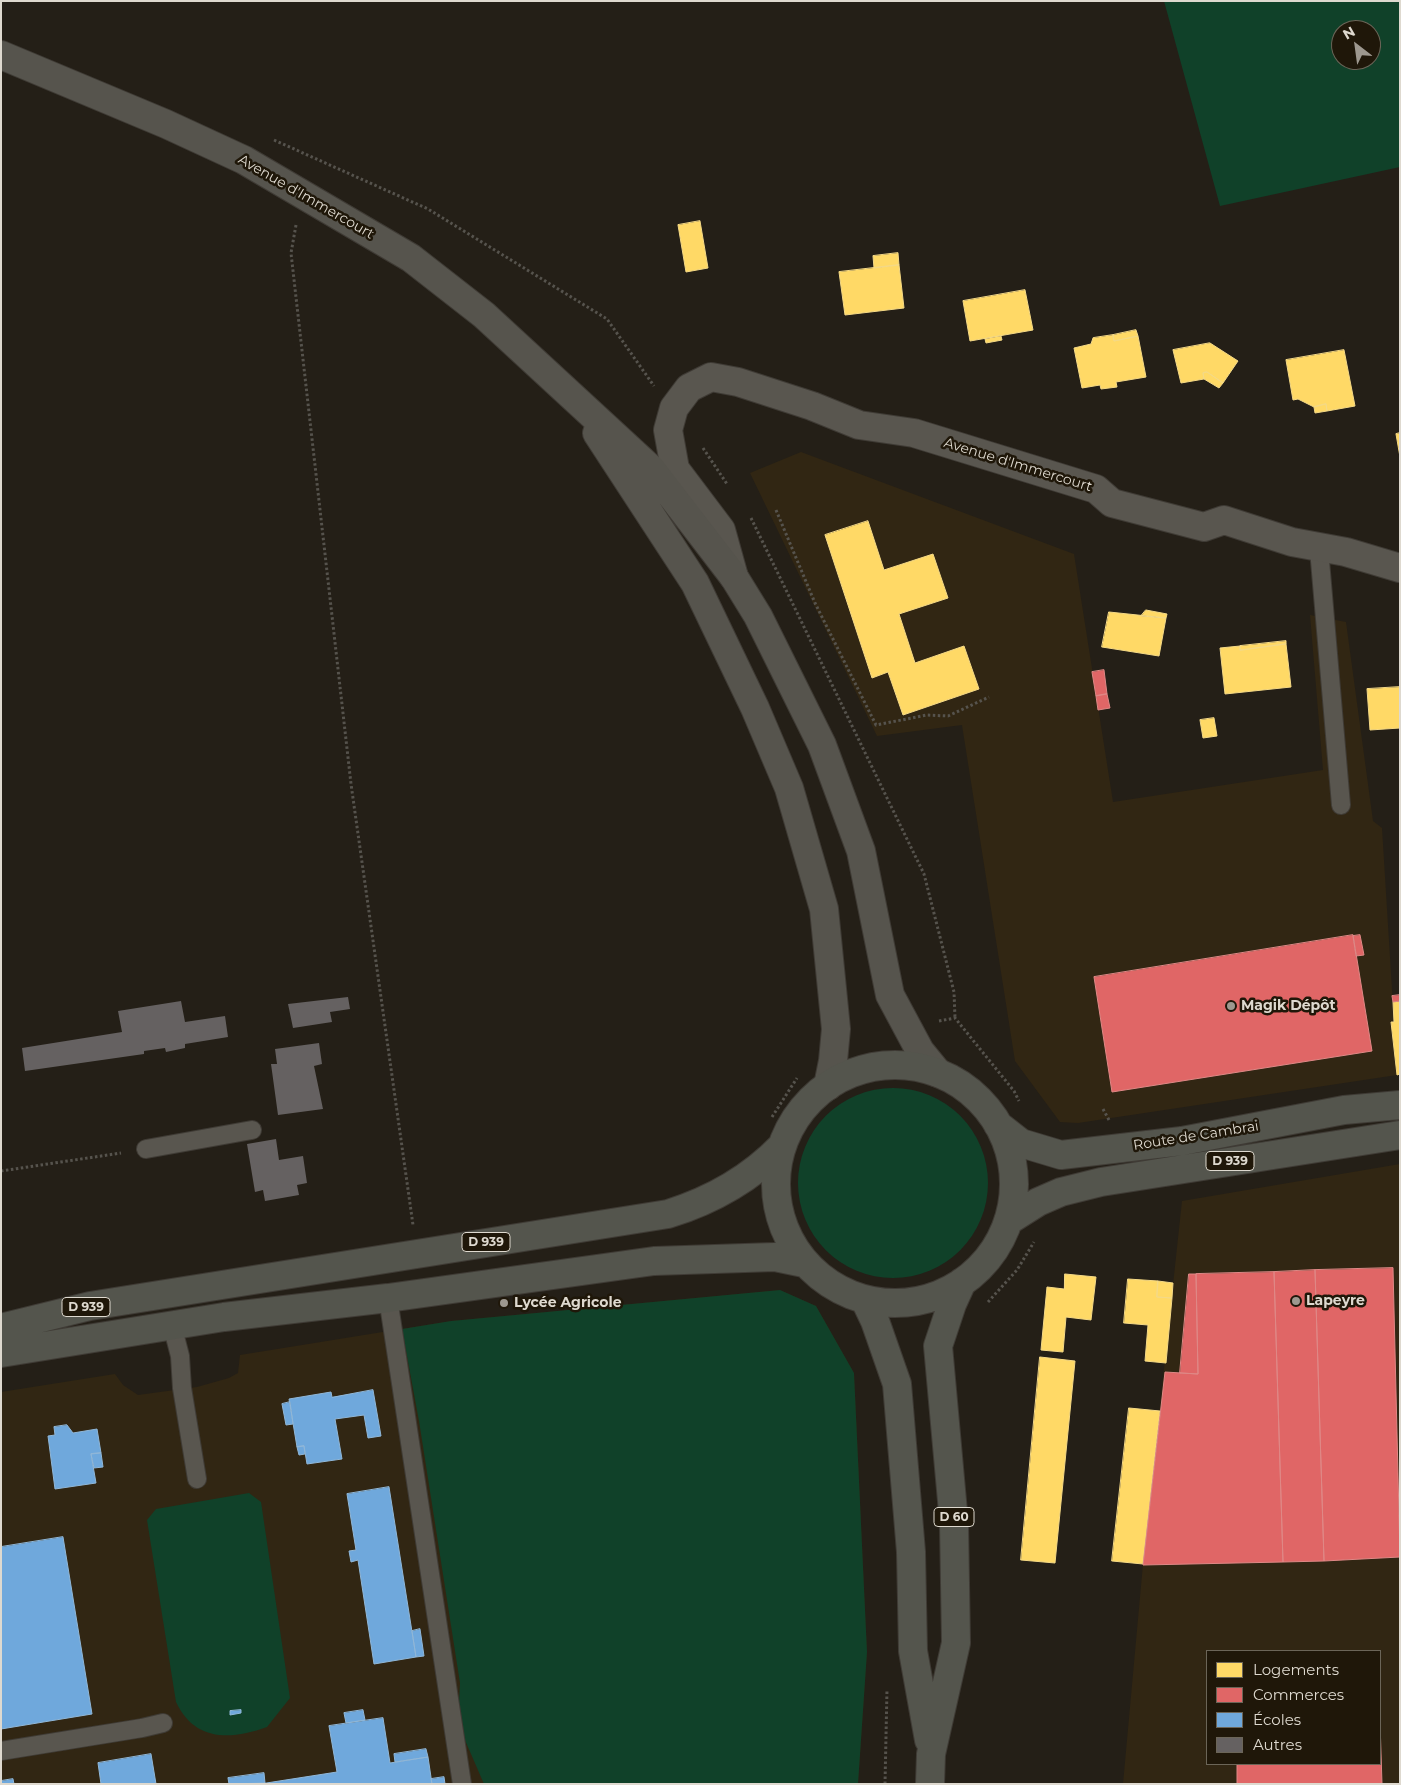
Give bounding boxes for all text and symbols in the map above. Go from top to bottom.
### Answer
north arrow [1331,20,1381,70]
text: N [1340,22,1358,43]
street label: Avenue d'Immercourt [235,151,377,243]
street label: Avenue d'Immercourt [942,434,1094,496]
place label: Magik Dépôt [1241,998,1336,1014]
marker: Magik Dépôt [1225,1000,1237,1012]
street label: Route de Cambrai [1132,1118,1260,1154]
road number: D 939 [1206,1152,1254,1170]
road number: D 939 [462,1232,510,1252]
place label: Lapeyre [1306,1293,1365,1309]
place label: Lycée Agricole [514,1295,621,1311]
marker: Lapeyre [1290,1295,1302,1307]
marker: Lycée Agricole [498,1297,510,1309]
road number: D 939 [62,1298,110,1316]
road number: D 60 [934,1508,974,1526]
legend [1206,1650,1381,1765]
text: Logements [1253,1660,1339,1679]
text: Commerces [1253,1685,1344,1704]
text: Écoles [1253,1710,1301,1729]
text: Autres [1253,1735,1302,1754]

